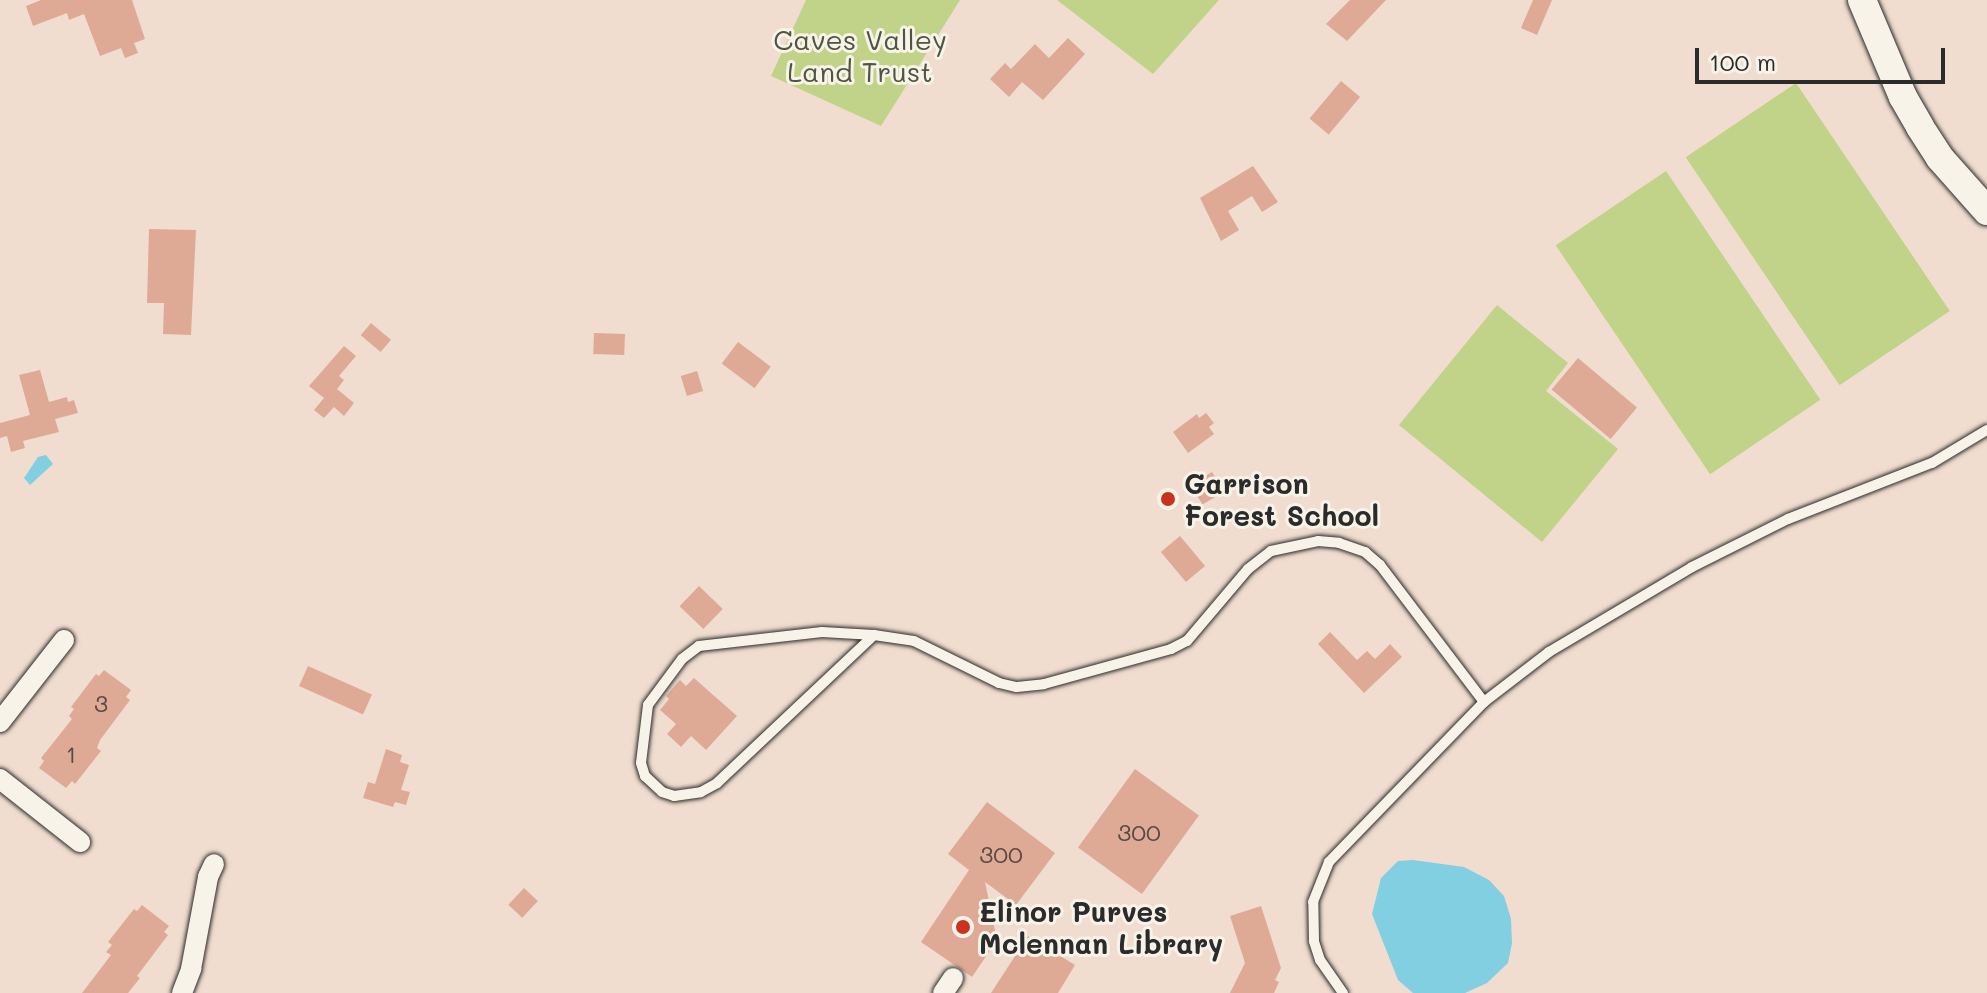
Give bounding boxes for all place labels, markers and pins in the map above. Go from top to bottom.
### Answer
place label: Garrison Forest School [1184,466,1379,532]
marker: Garrison Forest School [1159,490,1177,508]
place label: Elinor Purves Mclennan Library [979,894,1223,960]
marker: Elinor Purves Mclennan Library [954,918,972,936]

